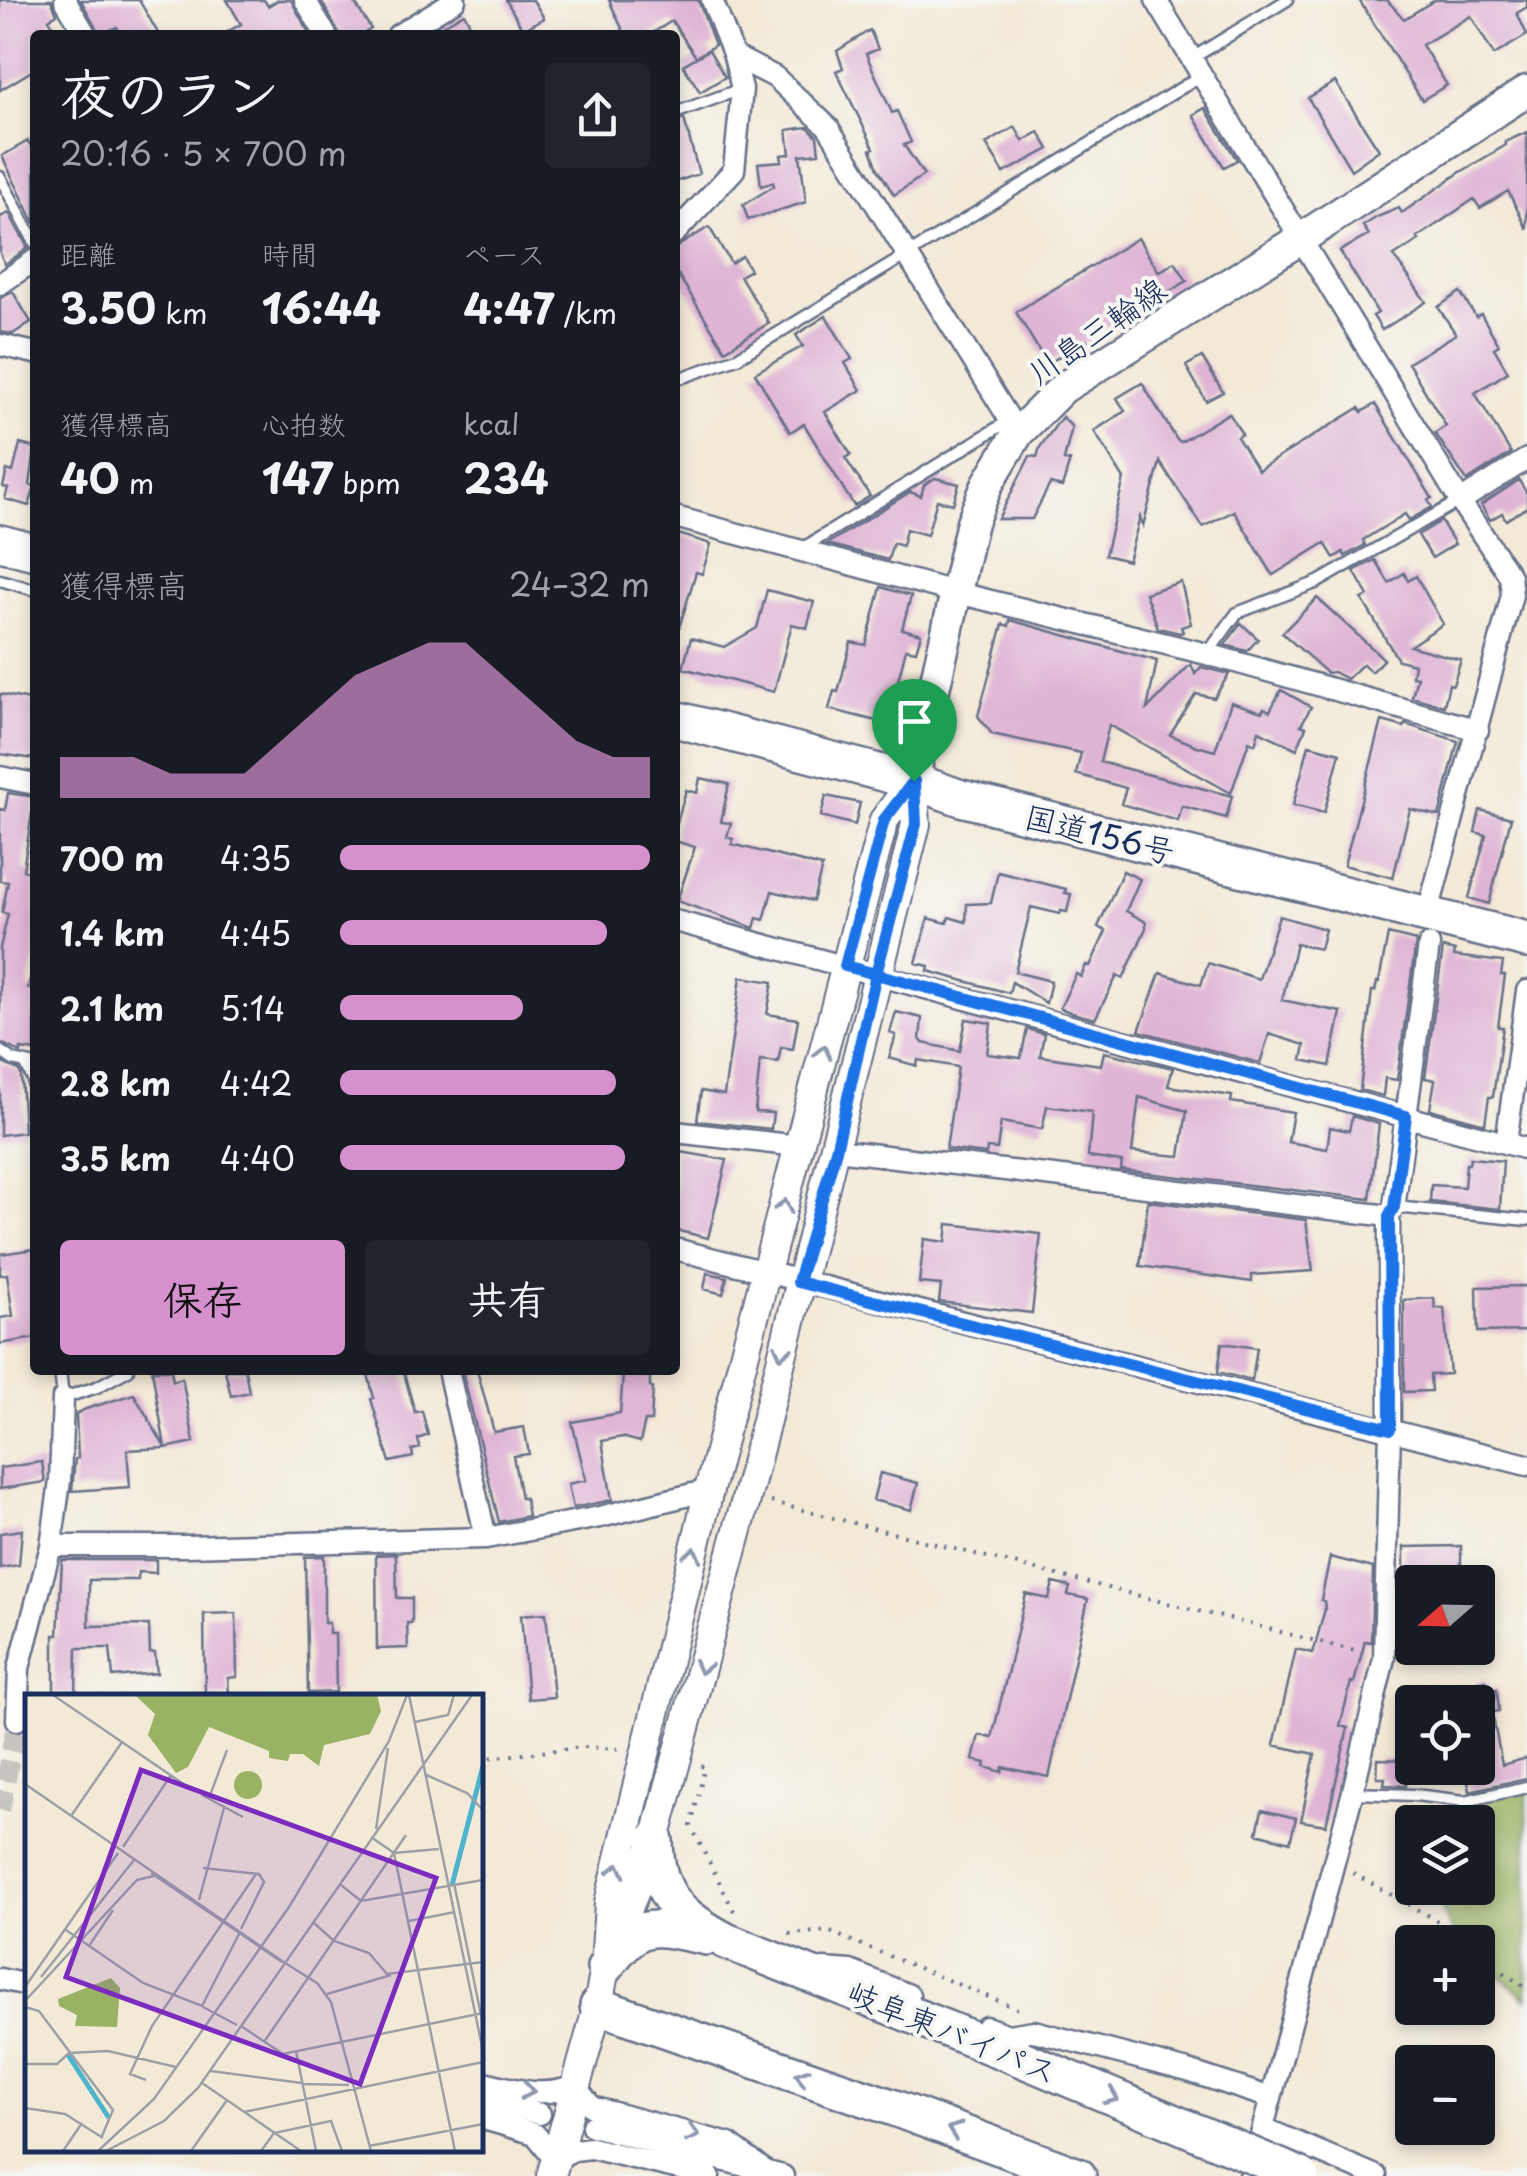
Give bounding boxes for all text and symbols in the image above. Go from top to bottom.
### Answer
text: 夜のラン [60,50,280,133]
button: share [545,63,650,168]
text: 20:16 · 5 × 700 m [60,129,347,177]
text: 距離 [60,232,116,275]
text: 時間 [262,232,318,275]
text: ペース [463,232,546,275]
street label: 川島三輪線 [1017,264,1175,396]
text: 3.50 [60,275,156,338]
text: 16:44 [262,275,381,338]
text: 4:47 [463,275,554,338]
text: km [156,291,207,334]
text: /km [554,291,617,334]
text: 獲得標高 [60,402,172,445]
text: 心拍数 [262,402,346,445]
text: kcal [463,402,519,445]
text: 40 [60,445,120,508]
text: 147 [262,445,334,508]
text: 234 [463,445,549,508]
text: m [120,461,154,504]
text: bpm [334,461,401,504]
text: 獲得標高 [60,560,188,608]
text: 24–32 m [509,560,650,608]
pin [872,679,957,782]
icon: arrive [887,694,942,749]
street label: 国道156号 [1020,791,1180,875]
text: 700 m [60,834,164,882]
text: 4:35 [220,834,291,882]
text: 1.4 km [60,909,165,957]
text: 4:45 [220,909,291,957]
text: 2.1 km [60,984,164,1032]
text: 5:14 [220,984,285,1032]
one-way arrow [812,1044,833,1061]
text: 2.8 km [60,1059,171,1107]
text: 4:42 [220,1059,293,1107]
text: 3.5 km [60,1134,171,1182]
text: 4:40 [220,1134,295,1182]
one-way arrow [772,1198,793,1215]
button: 保存 [60,1240,345,1355]
button: 共有 [365,1240,650,1355]
one-way arrow [773,1343,794,1360]
one-way arrow [681,1546,702,1563]
north arrow [1395,1565,1495,1665]
map controls [1395,1565,1495,2145]
one-way arrow [692,1658,713,1675]
button: locate [1395,1685,1495,1785]
inset map [25,1694,482,2151]
button: layers [1395,1805,1495,1905]
one-way arrow [605,1862,626,1879]
button: + [1395,1925,1495,2025]
street label: 岐阜東バイパス [840,1967,1066,2095]
button: − [1395,2045,1495,2145]
one-way arrow [794,2067,811,2088]
one-way arrow [520,2080,536,2101]
one-way arrow [1102,2085,1120,2105]
one-way arrow [947,2121,964,2142]
one-way arrow [684,2123,701,2144]

